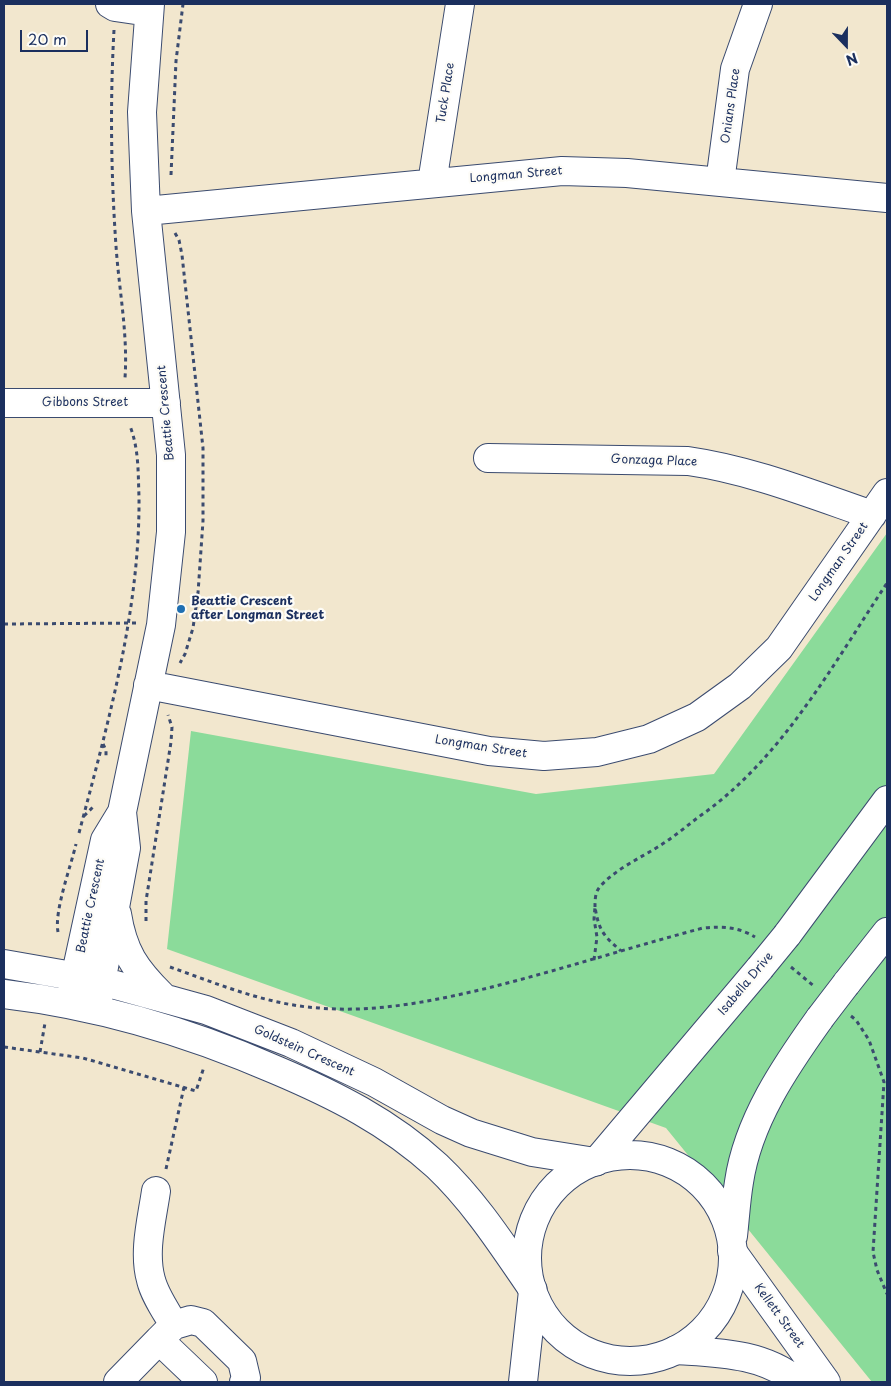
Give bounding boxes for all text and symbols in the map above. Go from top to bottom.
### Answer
scale bar [22,20,90,52]
north arrow [821,20,871,70]
text: 20 m [28,27,67,50]
text: N [843,48,861,71]
street label: Tuck Place [434,62,458,124]
street label: Onians Place [719,68,743,144]
street label: Longman Street [469,164,563,186]
street label: Beattie Crescent [155,365,177,461]
street label: Gibbons Street [42,396,128,410]
street label: Gonzaga Place [610,452,698,470]
street label: Longman Street [806,520,872,604]
place label: Beattie Crescent after Longman Street [191,595,324,623]
marker: Beattie Crescent after Longman Street [175,603,187,615]
street label: Longman Street [434,733,528,761]
street label: Beattie Crescent [74,858,108,954]
street label: Isabella Drive [715,950,777,1018]
street label: Goldstein Crescent [251,1022,357,1080]
street label: Kellett Street [751,1281,807,1351]

